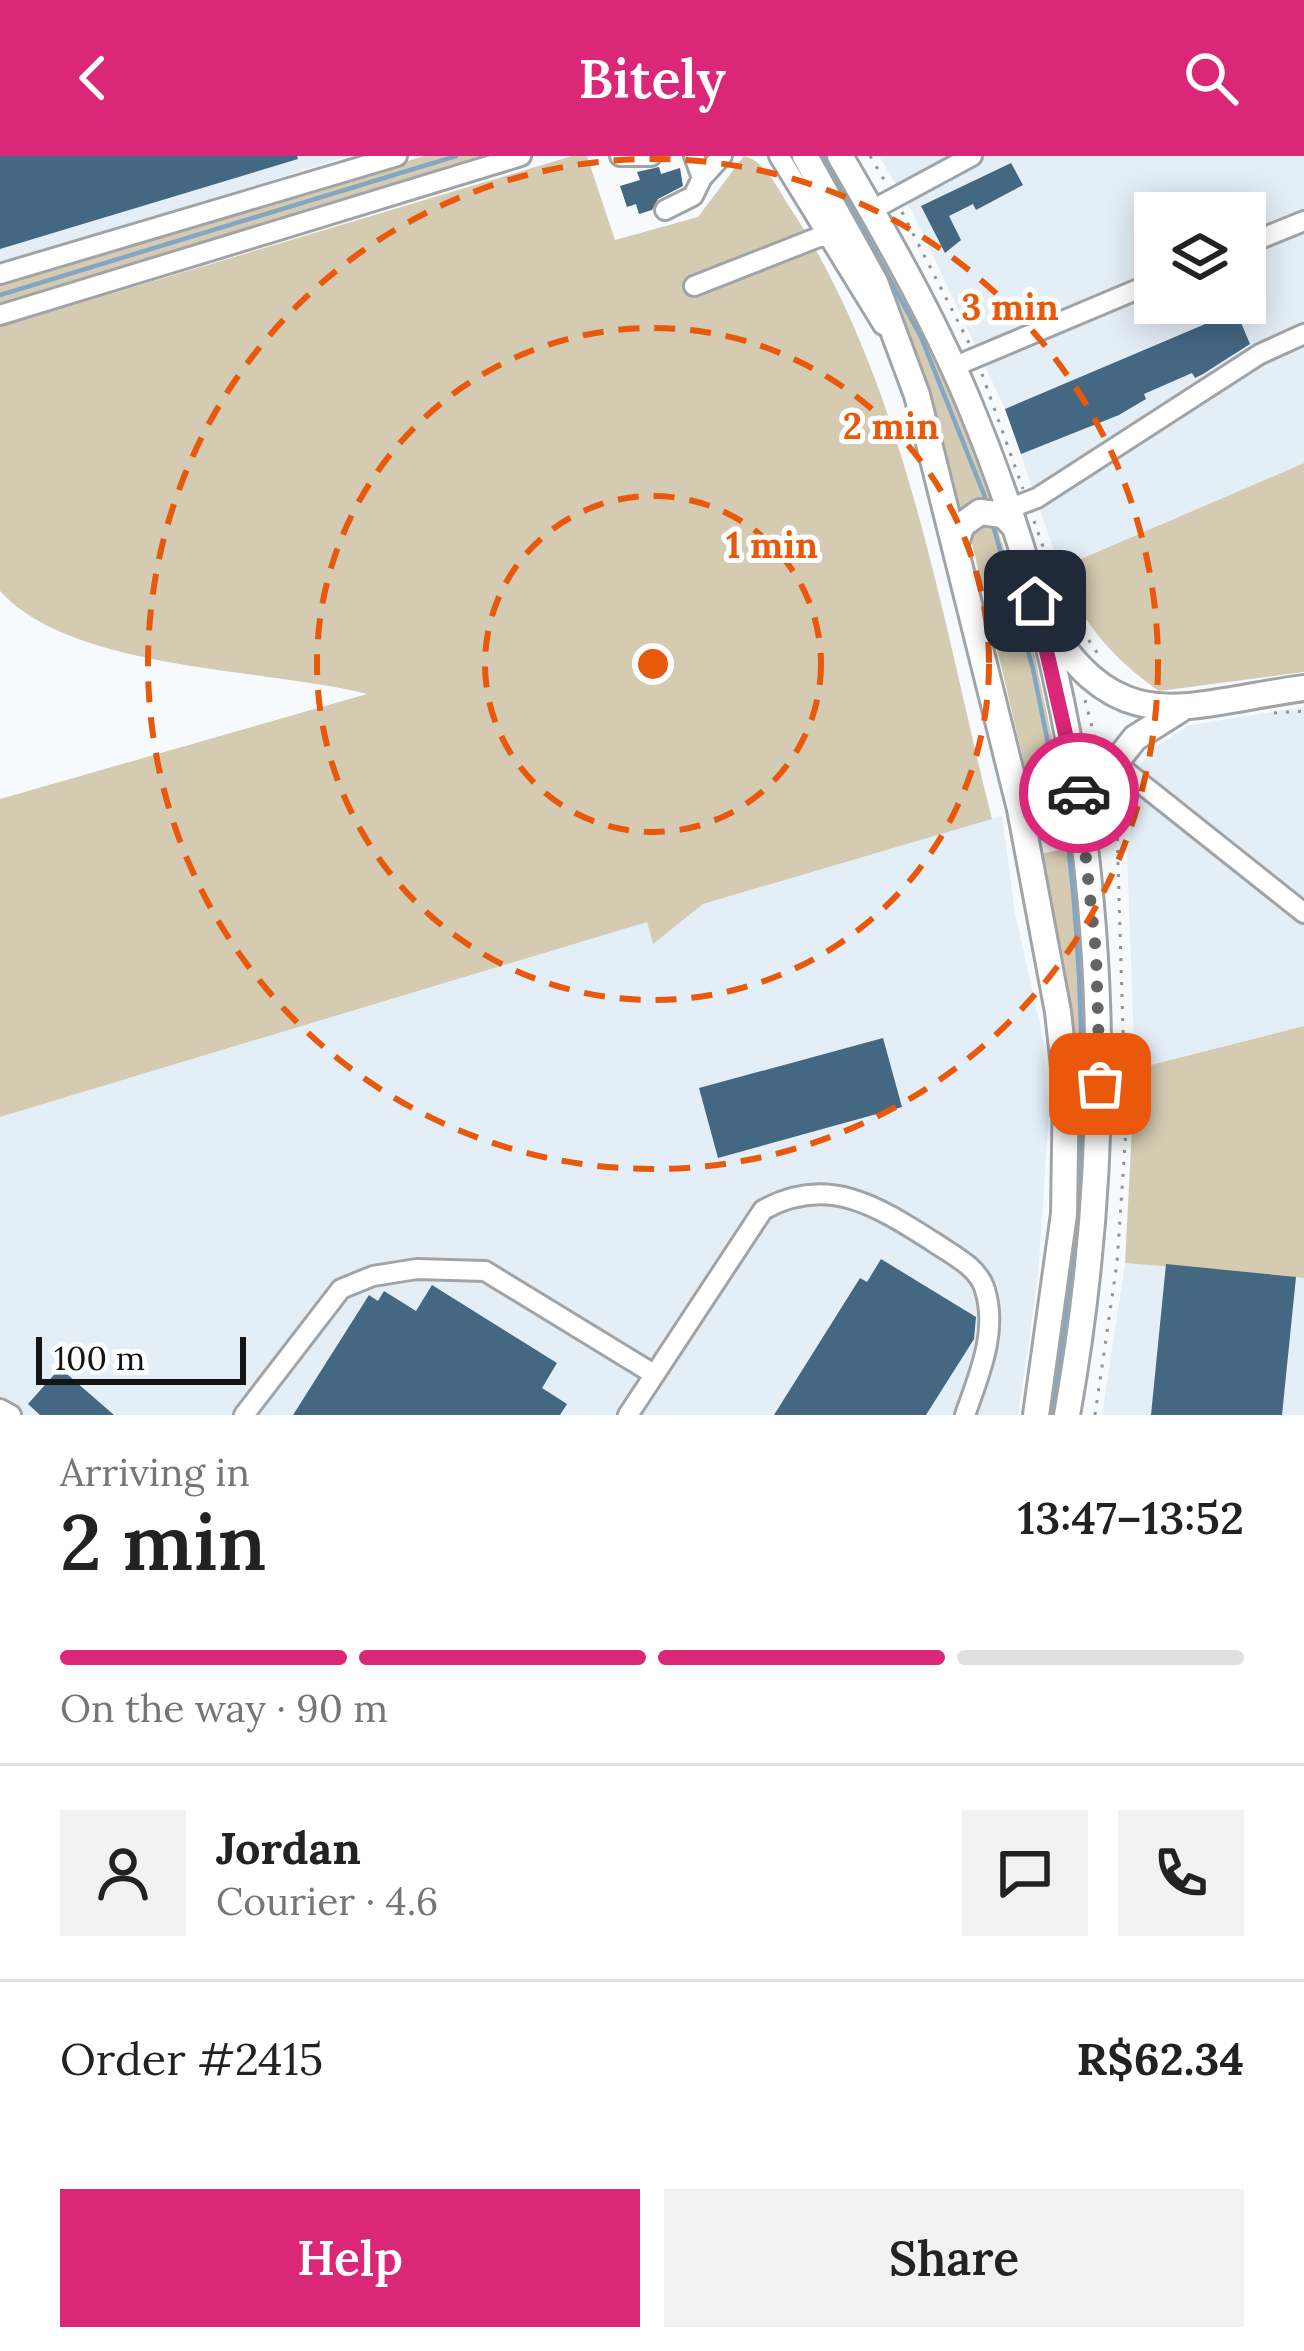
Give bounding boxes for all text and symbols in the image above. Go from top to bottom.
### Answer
text: Bitely [578,44,726,113]
icon: back [60,45,126,111]
icon: search [1178,45,1244,111]
map controls [1134,192,1266,324]
button: layers [1134,192,1266,324]
text: 3 min [961,284,1059,330]
text: 2 min [843,403,939,449]
text: 1 min [726,522,818,568]
pin [984,550,1086,652]
icon: home [1002,568,1068,634]
centre of rings [632,643,674,685]
courier [1019,733,1139,853]
icon: car [1046,760,1112,826]
pin [1049,1033,1151,1135]
icon: bag [1067,1051,1133,1117]
scale bar [36,1331,246,1384]
text: 100 m [54,1337,145,1379]
text: Arriving in [60,1447,250,1497]
text: 13:47–13:52 [1018,1489,1244,1546]
text: 2 min [60,1492,267,1591]
text: On the way · 90 m [60,1683,388,1733]
button: person [60,1810,186,1936]
button: chat [962,1810,1088,1936]
button: phone [1118,1810,1244,1936]
text: Jordan [216,1819,361,1876]
text: Courier · 4.6 [216,1876,438,1926]
text: Order #2415 [60,2030,323,2087]
text: R$62.34 [1077,2030,1244,2087]
button: Help [60,2189,640,2327]
button: Share [664,2189,1244,2327]

